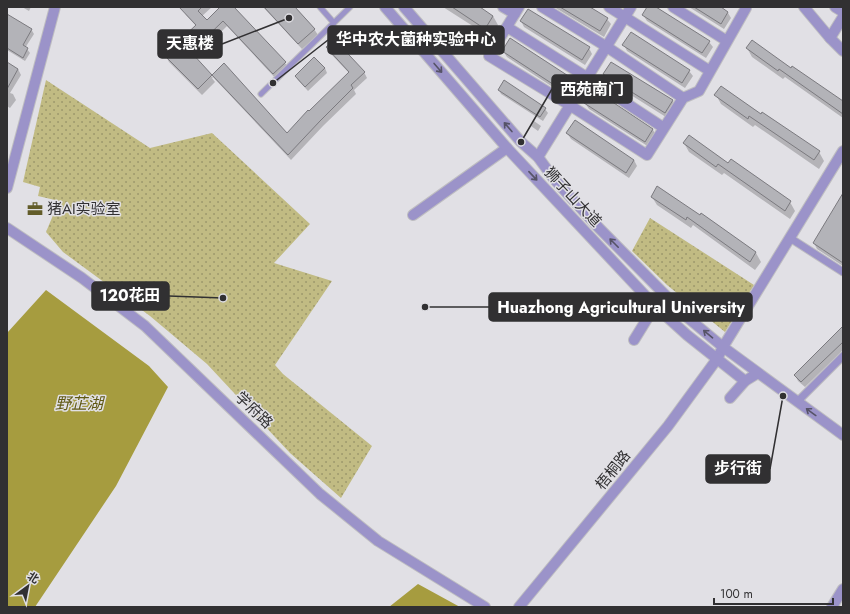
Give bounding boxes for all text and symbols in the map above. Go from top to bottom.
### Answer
callout: 华中农大菌种实验中心 [328,26,504,54]
text: 华中农大菌种实验中心 [336,28,496,51]
callout: 天惠楼 [158,30,222,58]
text: 天惠楼 [166,32,214,55]
one-way arrow [433,63,442,73]
callout: 西苑南门 [552,75,632,103]
text: 西苑南门 [560,78,624,101]
one-way arrow [503,122,513,132]
street label: 狮子山大道 [539,162,607,232]
one-way arrow [528,171,538,181]
place label: 猪AI实验室 [47,198,121,220]
office icon: 猪AI实验室 [26,200,44,218]
one-way arrow [609,238,619,248]
callout: 120花田 [92,282,169,310]
text: 120花田 [99,284,161,307]
callout: Huazhong Agricultural University [489,293,752,321]
text: Huazhong Agricultural University [497,296,745,319]
one-way arrow [702,329,713,338]
street label: 学府路 [230,386,278,434]
water label: 野芷湖 [55,392,106,415]
one-way arrow [806,408,817,416]
street label: 梧桐路 [590,446,636,494]
callout: 步行街 [706,455,770,483]
text: 步行街 [714,457,762,480]
north arrow [8,566,48,606]
text: 北 [24,568,42,587]
scale bar [714,580,833,606]
text: 100 m [720,585,753,603]

